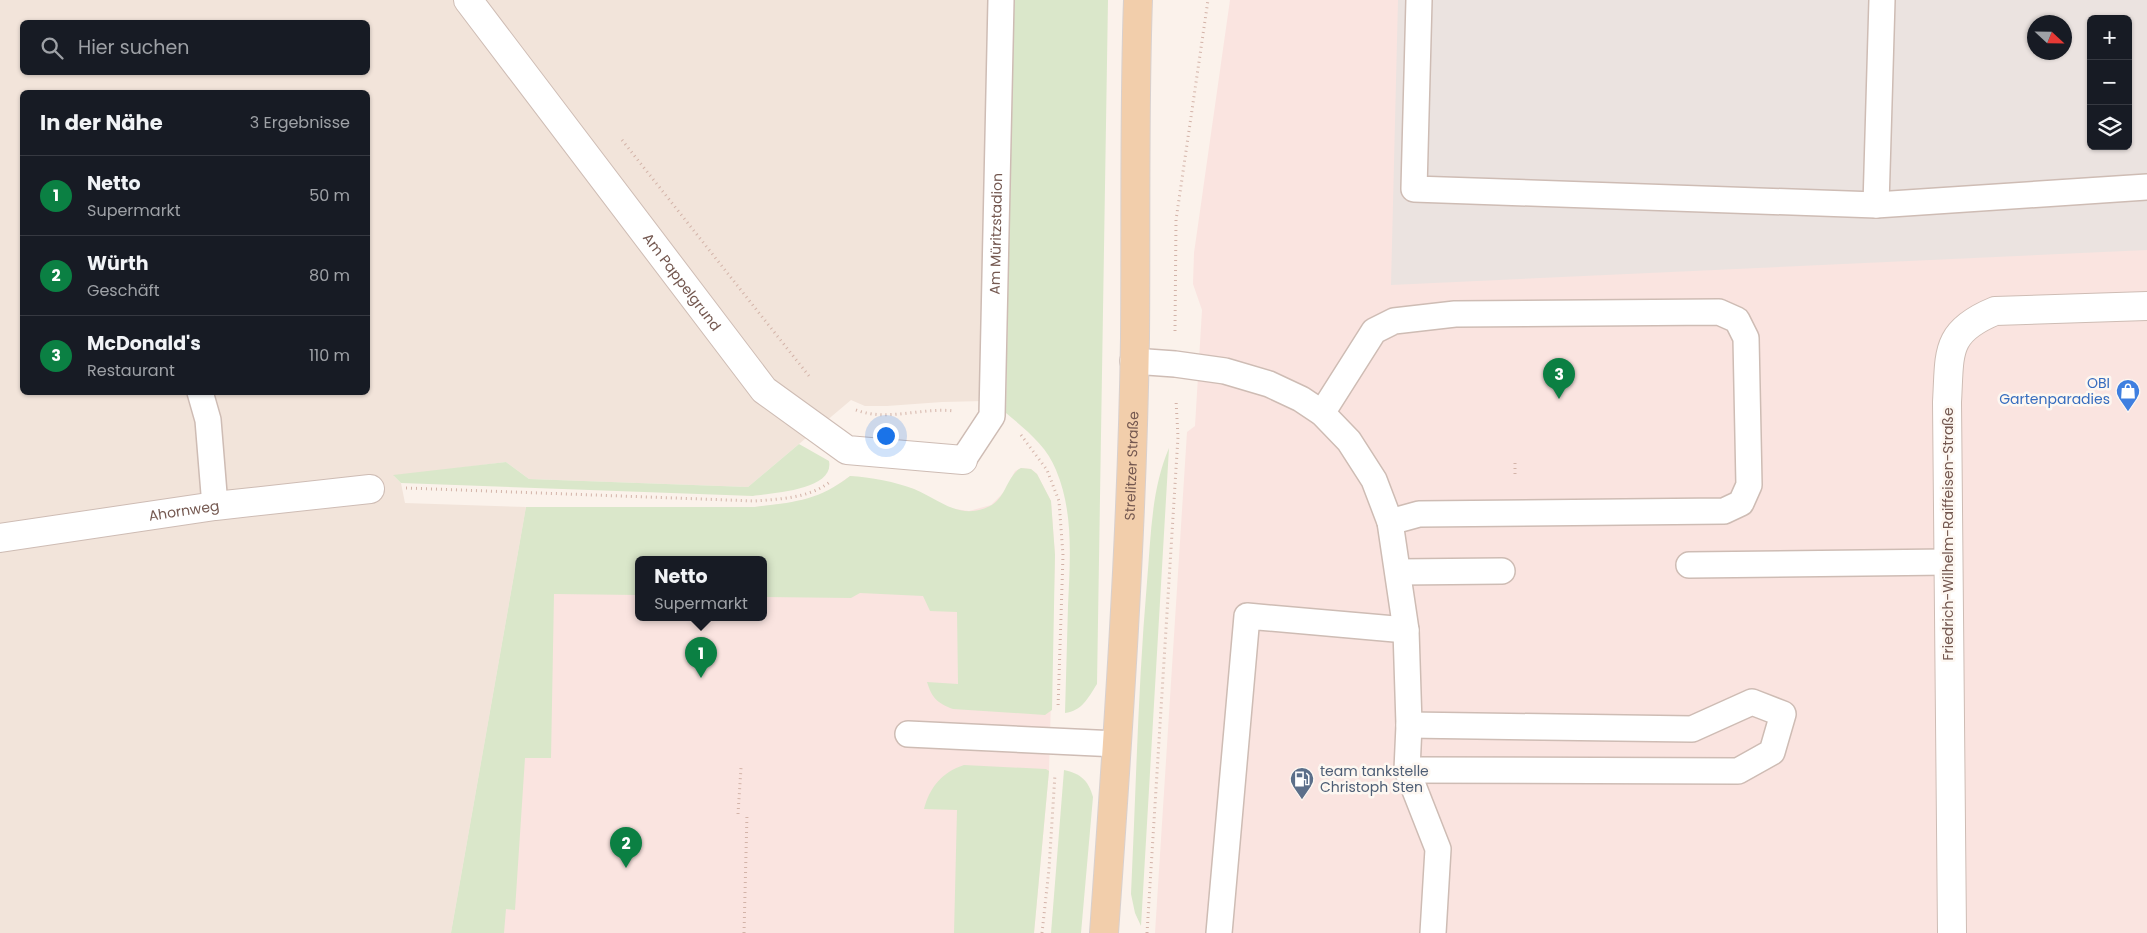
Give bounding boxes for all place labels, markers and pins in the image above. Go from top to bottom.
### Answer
pin: 3 [1543,358,1575,399]
place label: OBI Gartenparadies [1999,373,2110,409]
shop icon: OBI Gartenparadies [2115,378,2141,412]
pin: 1 [685,637,717,678]
place label: team tankstelle Christoph Sten [1320,761,1429,797]
fuel station icon: team tankstelle Christoph Sten [1289,766,1315,800]
pin: 2 [610,827,642,868]

